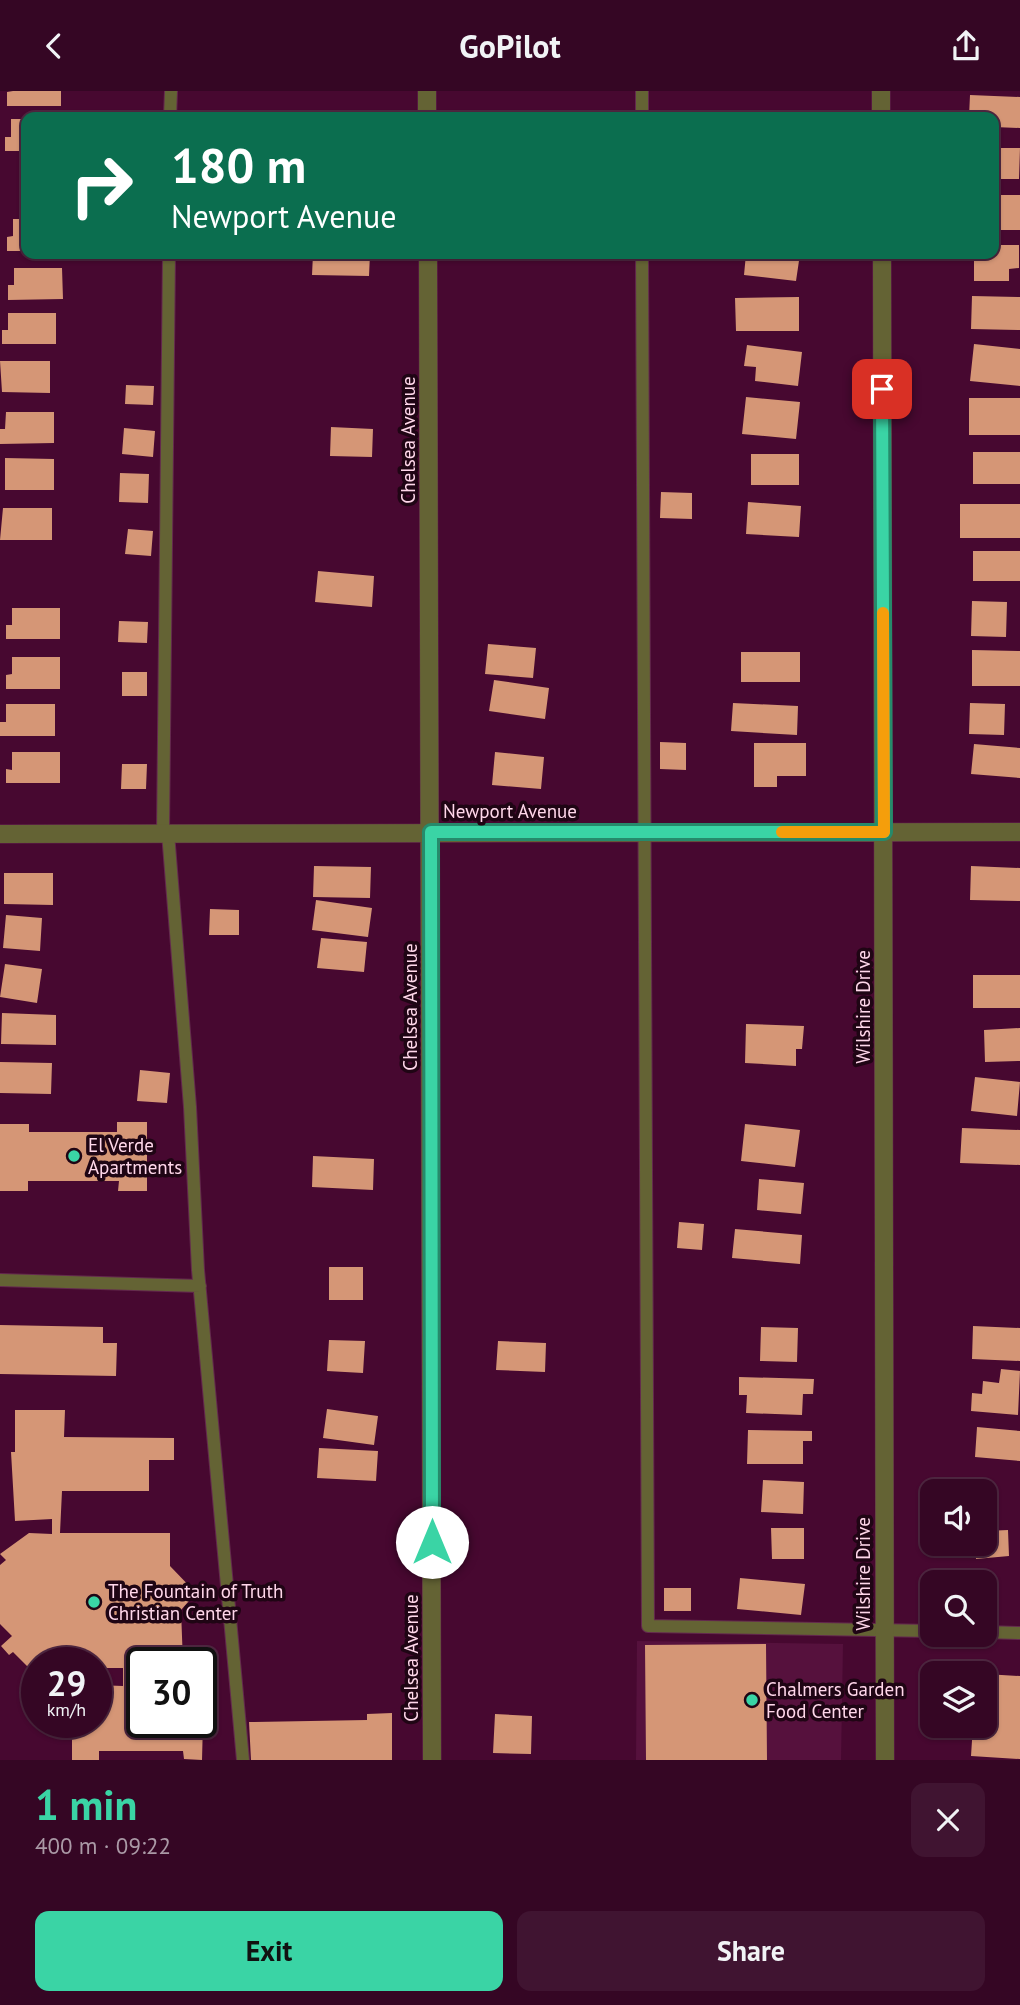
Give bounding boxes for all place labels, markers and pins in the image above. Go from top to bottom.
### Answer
pin [852,359,912,419]
place label: El Verde Apartments [88,1133,182,1179]
marker: El Verde Apartments [66,1148,82,1164]
place label: The Fountain of Truth Christian Center [108,1579,283,1625]
marker: The Fountain of Truth Christian Center [86,1594,102,1610]
place label: Chalmers Garden Food Center [766,1677,905,1723]
marker: Chalmers Garden Food Center [744,1692,760,1708]

